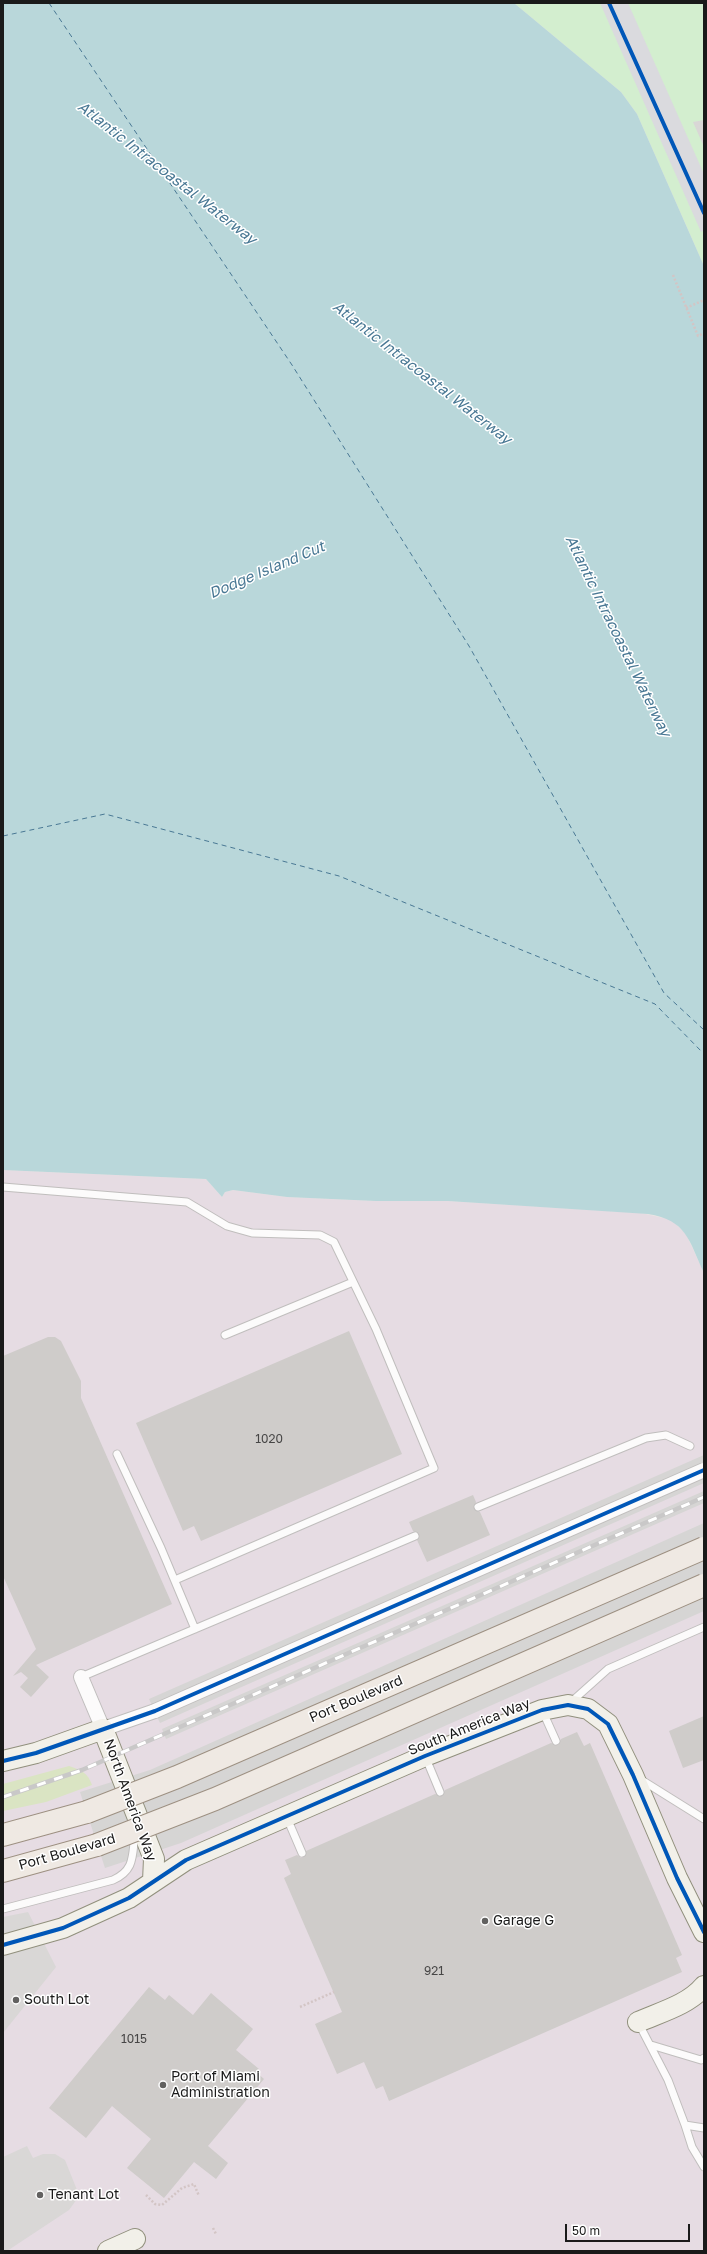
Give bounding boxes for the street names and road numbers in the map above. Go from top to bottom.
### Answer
street label: Port Boulevard [307,1672,405,1726]
street label: South America Way [406,1695,532,1759]
street label: North America Way [100,1737,160,1863]
street label: Port Boulevard [17,1830,117,1874]

